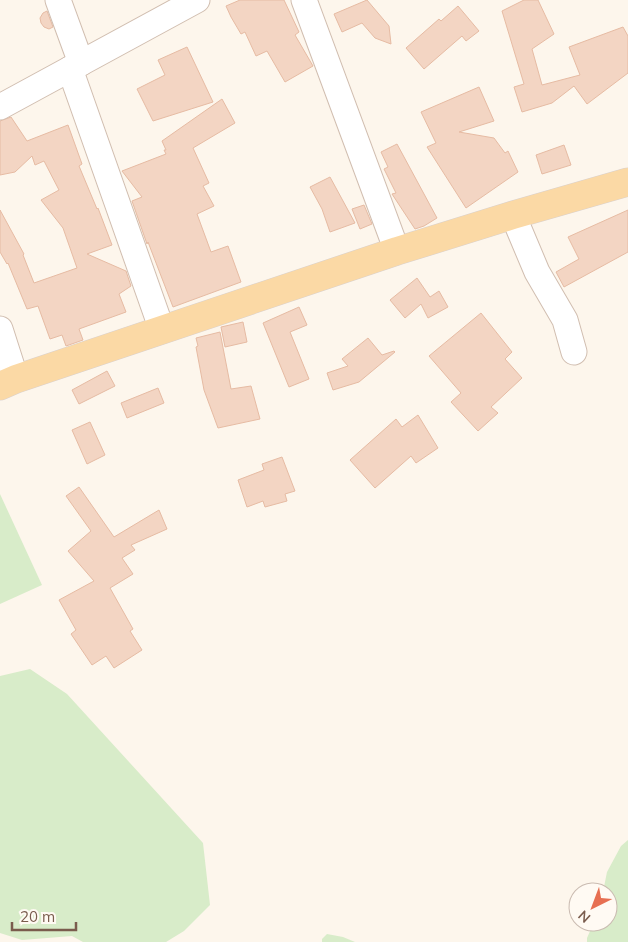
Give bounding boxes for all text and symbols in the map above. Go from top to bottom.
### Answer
north arrow [568,882,618,932]
scale bar [12,900,76,932]
text: N [574,906,594,927]
text: 20 m [20,907,55,926]

